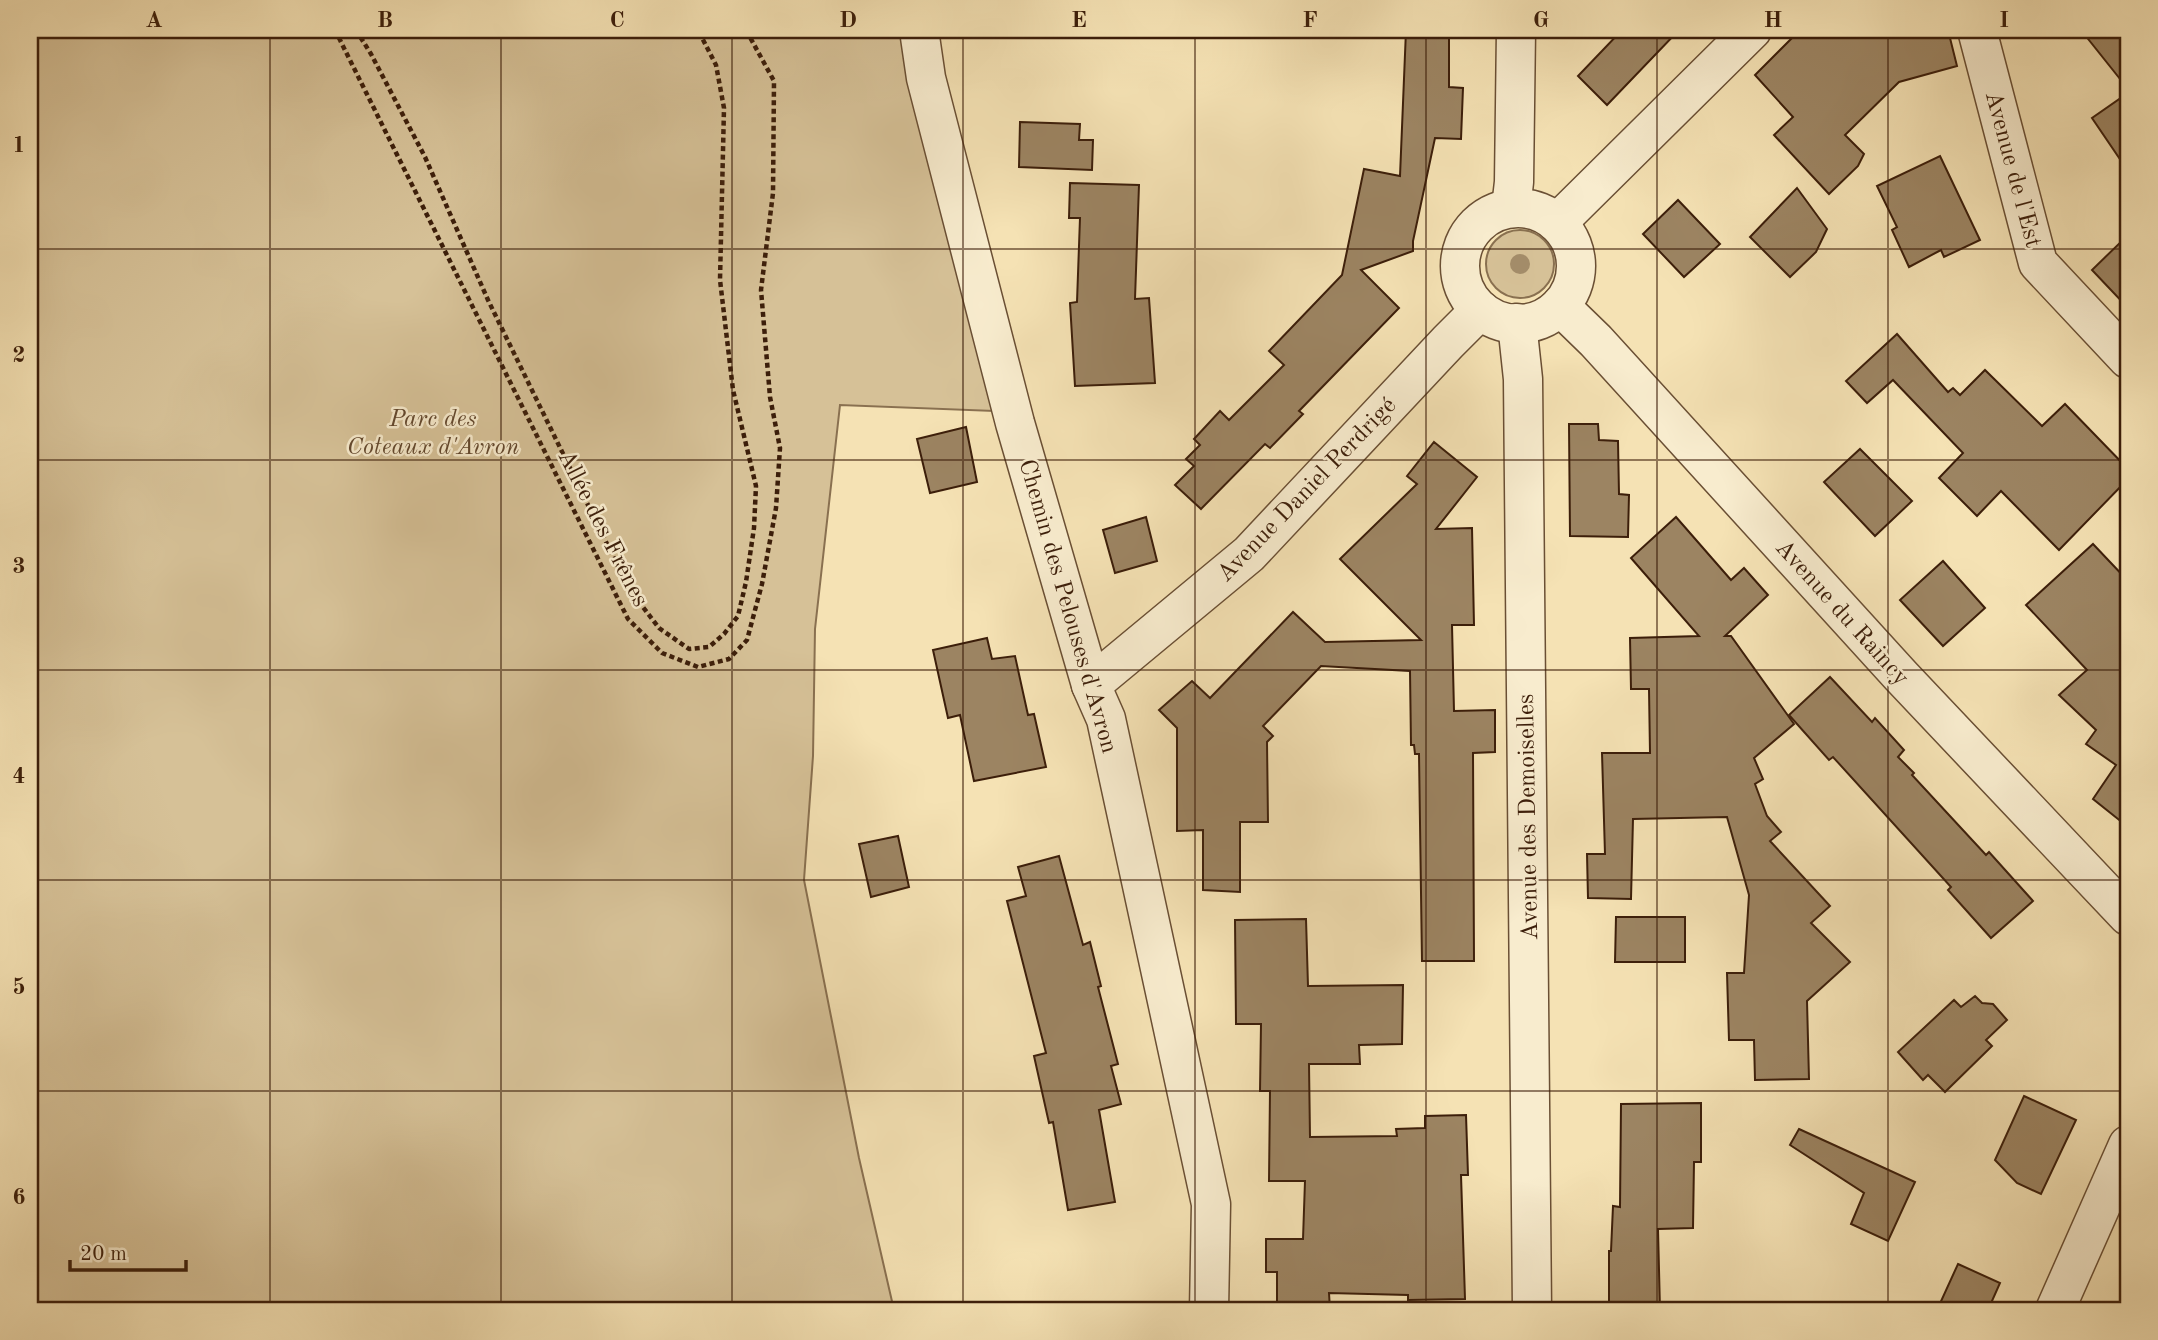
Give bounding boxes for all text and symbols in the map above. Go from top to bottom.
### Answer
text: A [145,9,163,32]
text: B [377,9,393,32]
text: C [609,9,625,32]
text: D [839,9,857,32]
text: E [1071,9,1087,32]
text: F [1302,9,1318,32]
text: G [1533,9,1549,32]
text: H [1764,9,1782,32]
text: I [1999,9,2009,32]
street label: Avenue de l'Est [1980,89,2044,250]
text: 1 [12,134,26,157]
text: 2 [12,344,26,367]
street label: Avenue Daniel Perdrigé [1213,394,1402,587]
park label: Parc des Coteaux d'Avron [347,408,519,460]
street label: Allée des Frênes [552,447,652,611]
street label: Chemin des Pelouses d'Avron [1014,457,1121,756]
street label: Avenue du Raincy [1770,536,1913,691]
text: 3 [12,555,26,578]
street label: Avenue des Demoiselles [1515,693,1543,941]
text: 4 [12,765,26,788]
text: 5 [12,976,26,999]
text: 6 [12,1186,26,1209]
scale bar [70,1228,186,1272]
text: 20 m [80,1244,127,1265]

